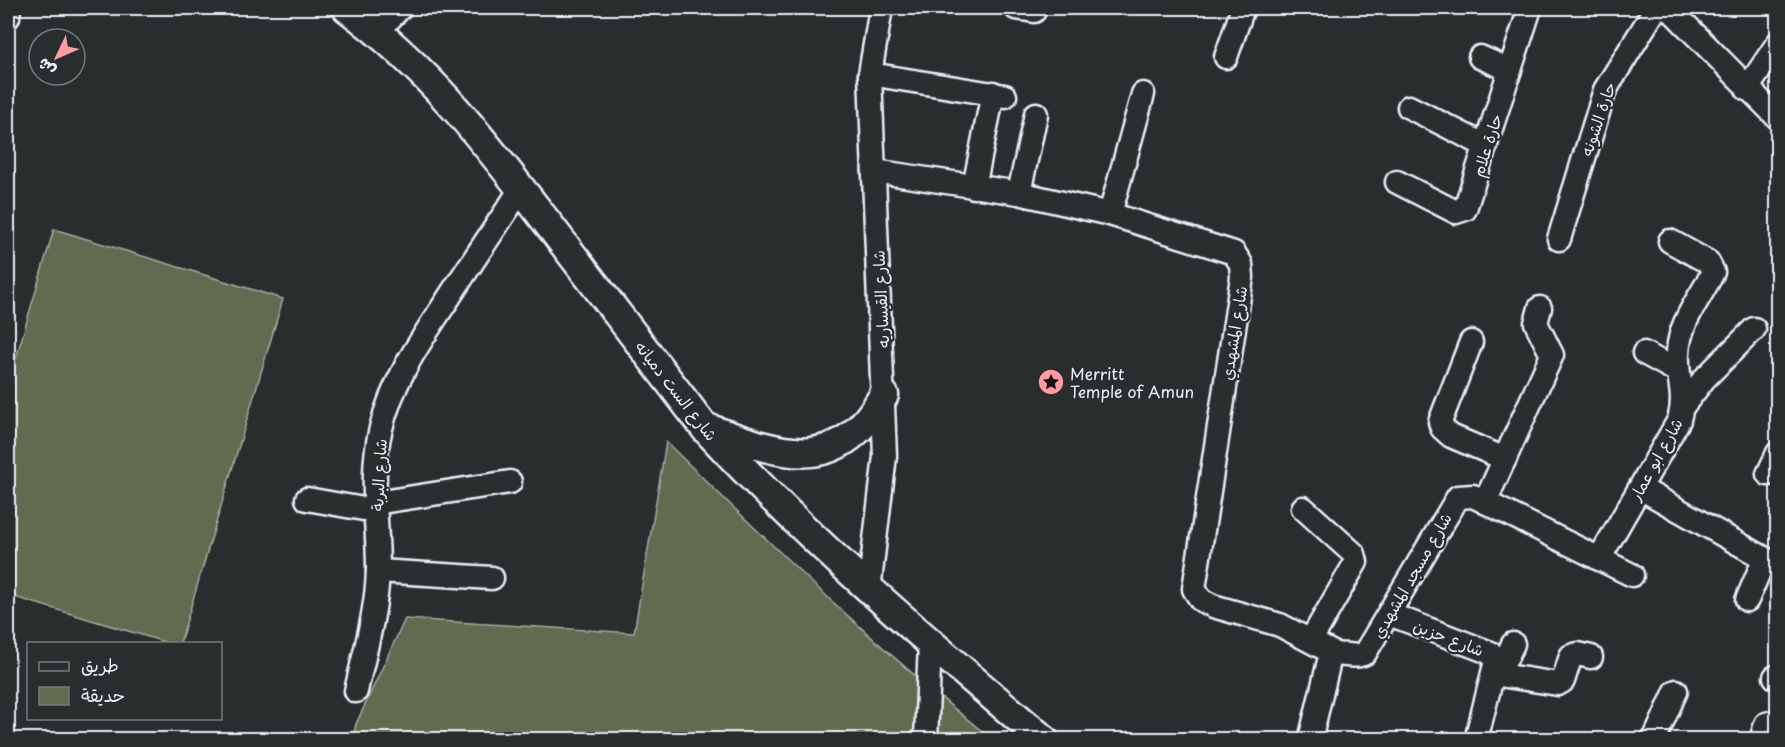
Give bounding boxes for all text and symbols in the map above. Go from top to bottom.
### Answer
north arrow [27,27,87,87]
text: ش [31,53,60,83]
street label: حارة الشونه [1573,79,1621,159]
street label: حارة علام [1465,111,1509,180]
street label: شارع القيساريه [865,250,896,348]
street label: شارع المشهدي [1214,284,1253,382]
street label: شارع الست دميانه [629,335,724,446]
place label: Merritt Temple of Amun [1070,361,1194,403]
place icon: Merritt Temple of Amun [1036,367,1066,397]
street label: شارع ابو عمار [1622,413,1689,506]
street label: شارع البربة [364,438,393,512]
street label: شارع مسجد المشهدي [1365,508,1458,643]
street label: شارع حزين [1410,613,1488,662]
legend [27,642,222,720]
text: طريق [81,651,119,678]
text: حديقة [81,681,125,708]

